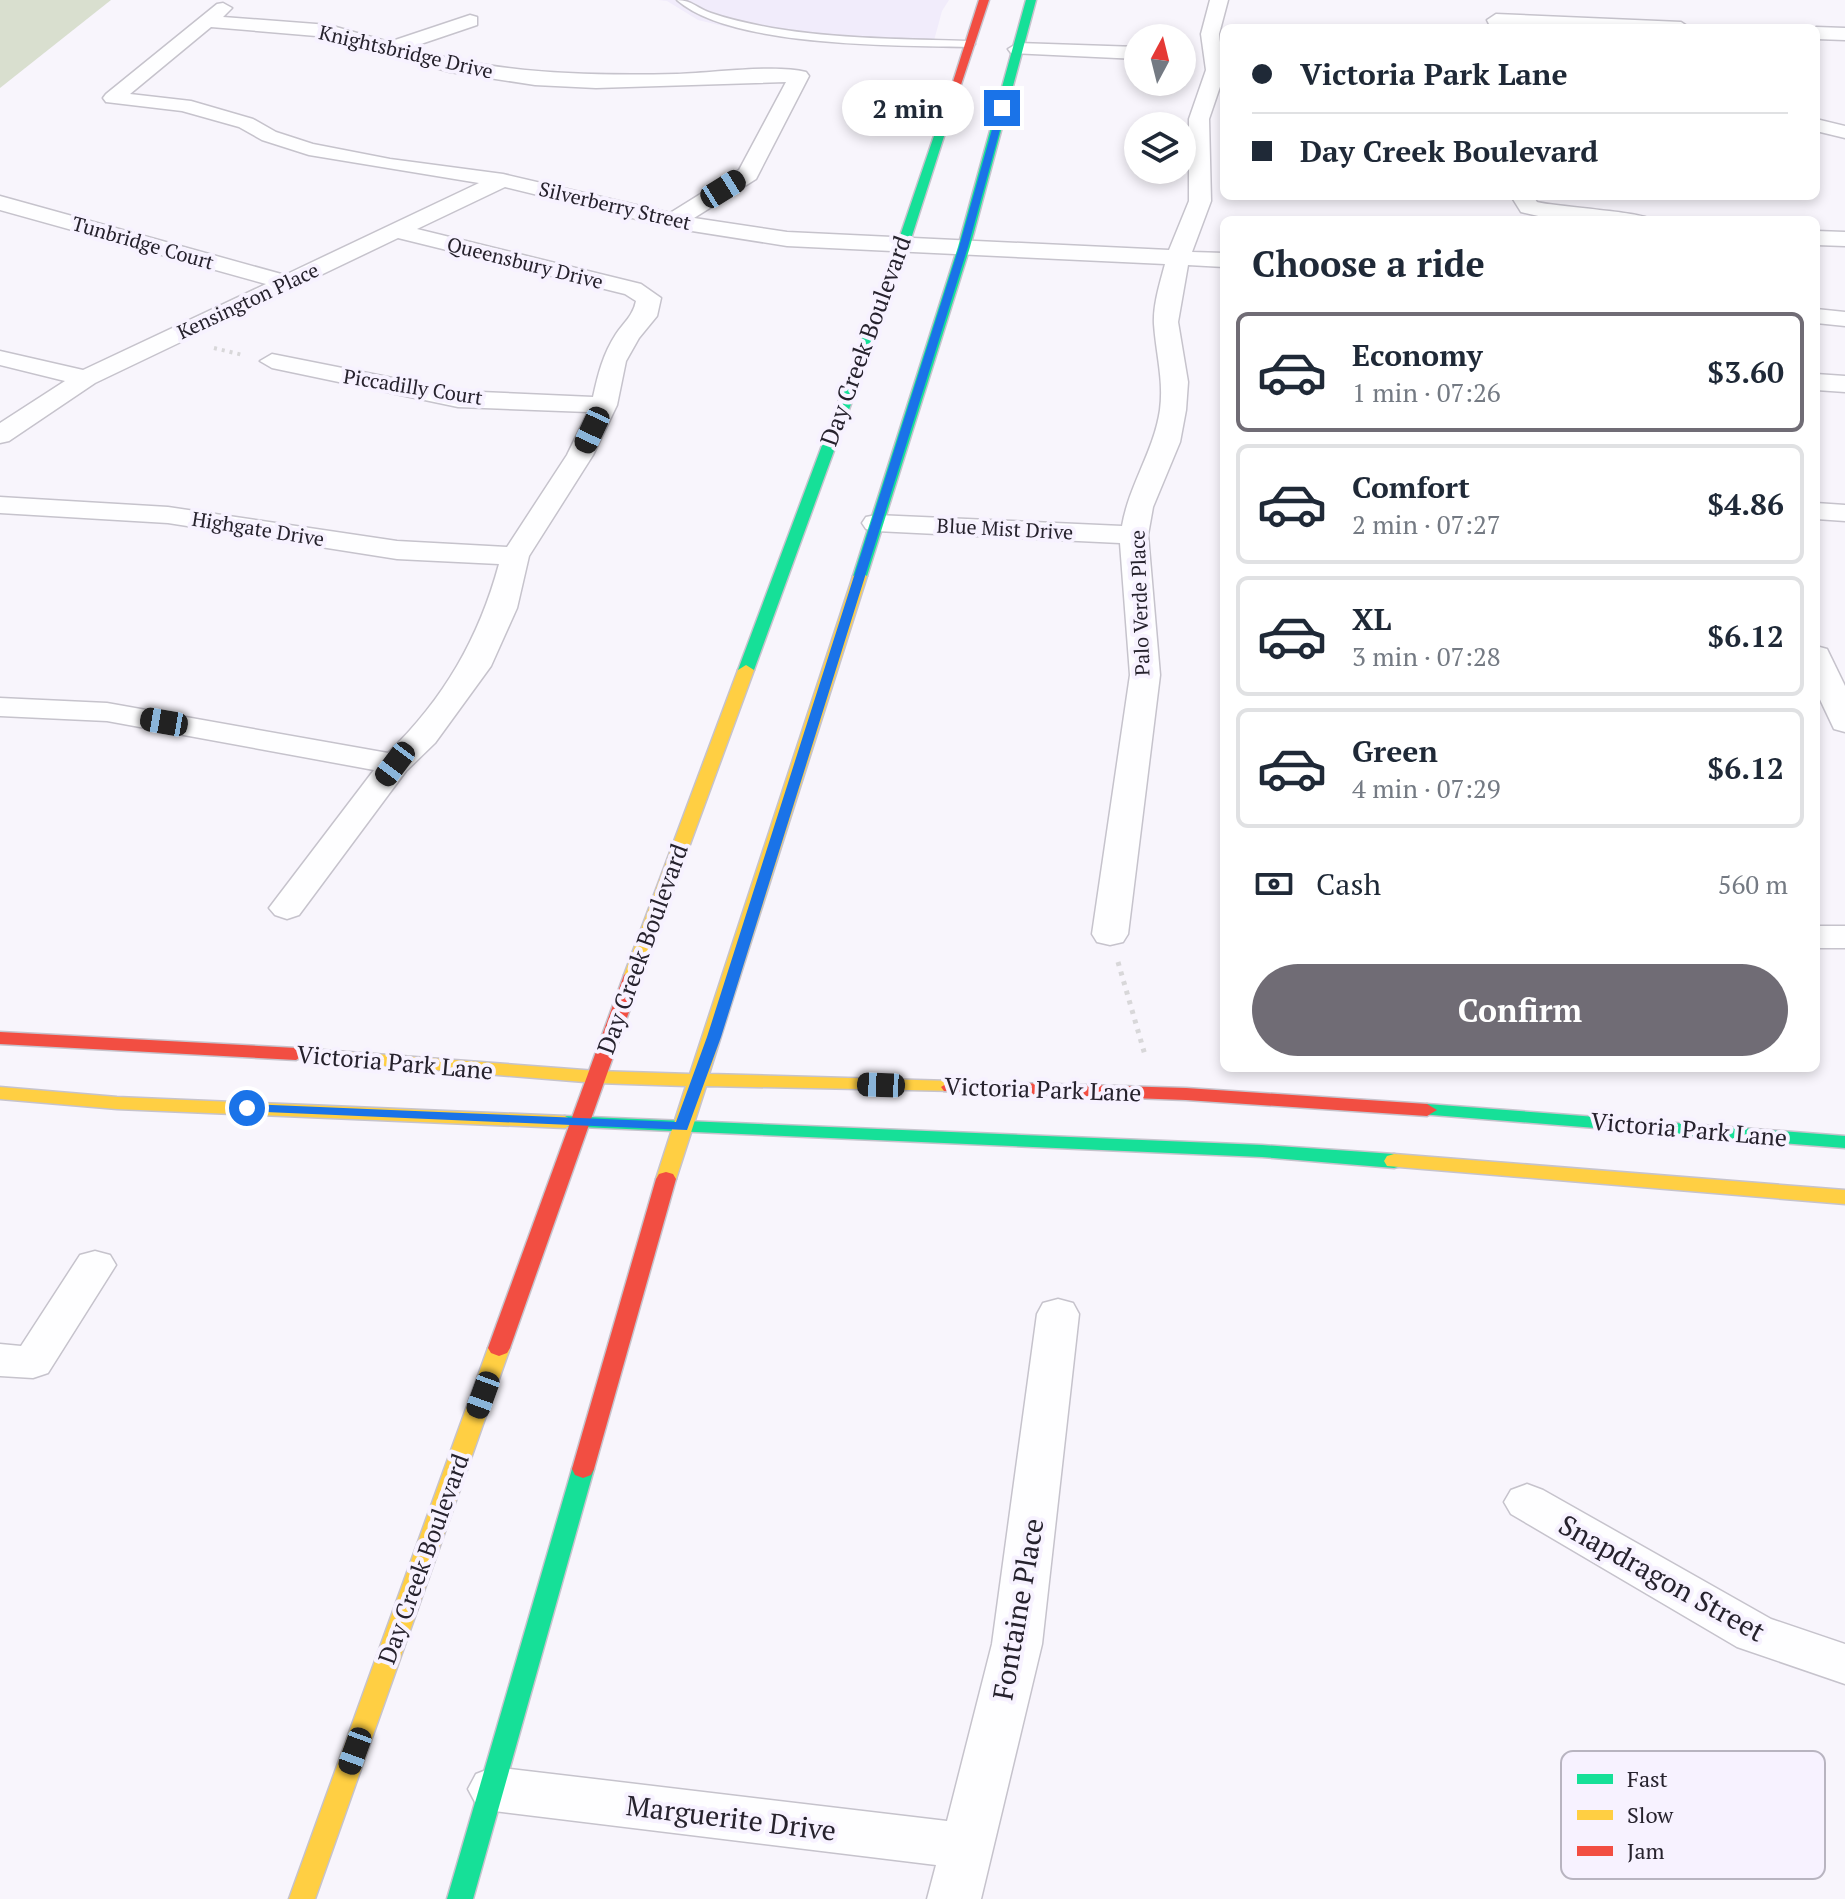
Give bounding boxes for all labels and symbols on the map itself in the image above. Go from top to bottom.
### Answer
street label: Knightsbridge Drive [316,18,496,85]
north arrow [1124,24,1196,96]
callout: 2 min [842,80,974,136]
route end [984,90,1020,126]
car [696,166,750,212]
street label: Silverberry Street [536,175,694,236]
street label: Tunbridge Court [69,209,218,276]
street label: Queensbury Drive [444,230,606,295]
street label: Day Creek Boulevard [812,231,918,450]
street label: Kensington Place [173,256,323,345]
street label: Piccadilly Court [342,362,485,411]
car [571,403,613,457]
street label: Highgate Drive [190,505,326,552]
street label: Blue Mist Drive [936,511,1074,546]
street label: Palo Verde Place [1123,530,1156,676]
car [138,706,190,738]
car [371,738,419,790]
street label: Day Creek Boulevard [589,839,695,1058]
street label: Victoria Park Lane [296,1037,495,1087]
street label: Victoria Park Lane [944,1070,1142,1108]
car [857,1072,905,1098]
route start [229,1090,265,1126]
street label: Victoria Park Lane [1590,1104,1789,1154]
car [464,1368,502,1422]
street label: Day Creek Boulevard [370,1449,476,1668]
street label: Snapdragon Street [1553,1506,1773,1650]
street label: Fontaine Place [983,1515,1052,1703]
car [336,1724,374,1778]
legend [1561,1751,1825,1879]
text: Fast [1627,1764,1668,1793]
street label: Marguerite Drive [624,1786,838,1849]
text: Slow [1627,1800,1674,1829]
text: Jam [1627,1836,1665,1865]

